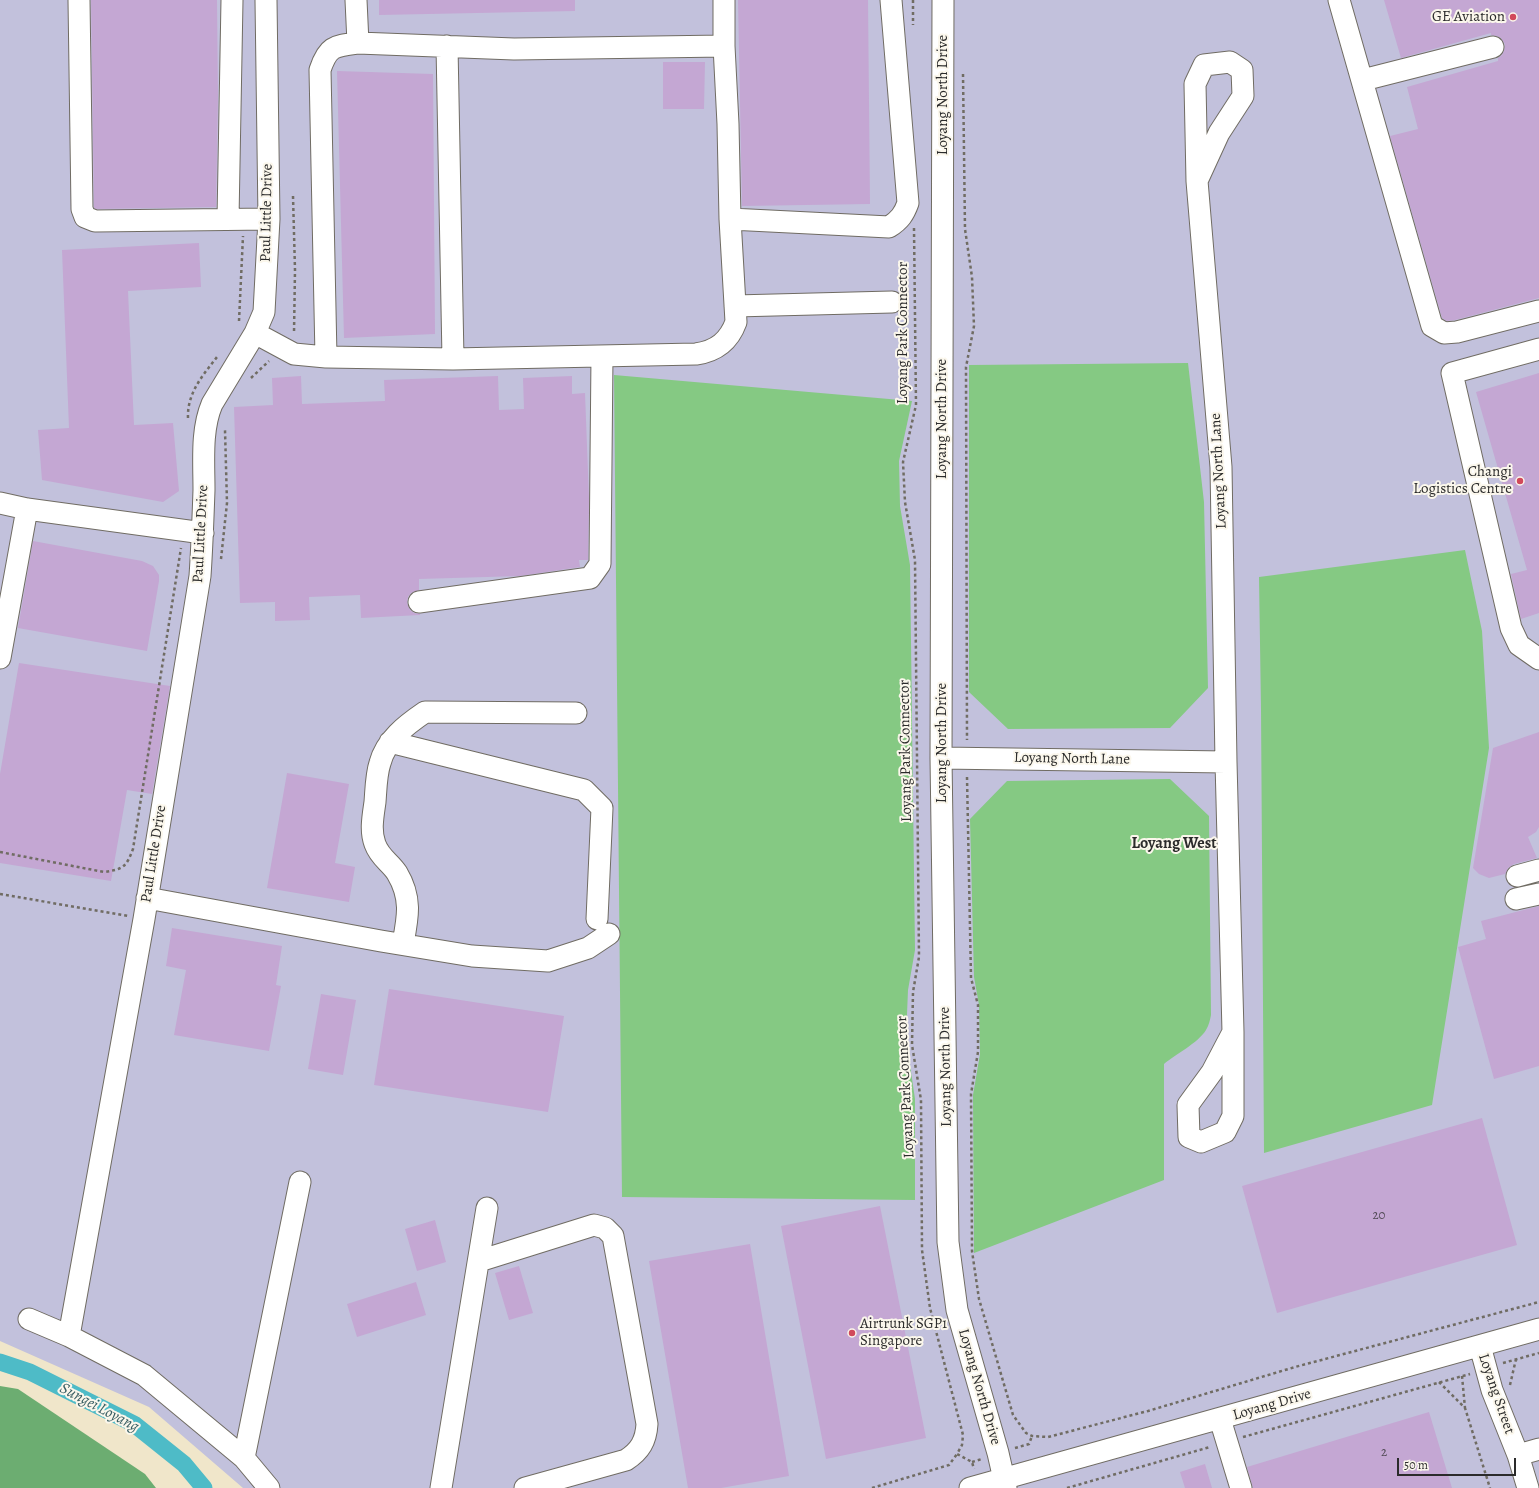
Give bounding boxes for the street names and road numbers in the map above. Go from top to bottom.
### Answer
street label: Loyang North Drive [934,35,952,155]
street label: Paul Little Drive [257,164,277,262]
street label: Loyang Park Connector [894,262,912,404]
street label: Loyang North Drive [933,359,951,479]
street label: Loyang North Lane [1207,413,1231,529]
street label: Paul Little Drive [189,484,213,584]
street label: Loyang Park Connector [896,680,916,822]
street label: Loyang North Drive [933,683,951,803]
street label: Loyang North Lane [1014,749,1130,769]
street label: Paul Little Drive [137,804,171,904]
street label: Loyang North Drive [936,1007,956,1127]
street label: Loyang Park Connector [893,1015,919,1159]
street label: Loyang North Drive [954,1327,1004,1447]
street label: Loyang Street [1474,1351,1518,1437]
street label: Loyang Drive [1231,1385,1313,1425]

